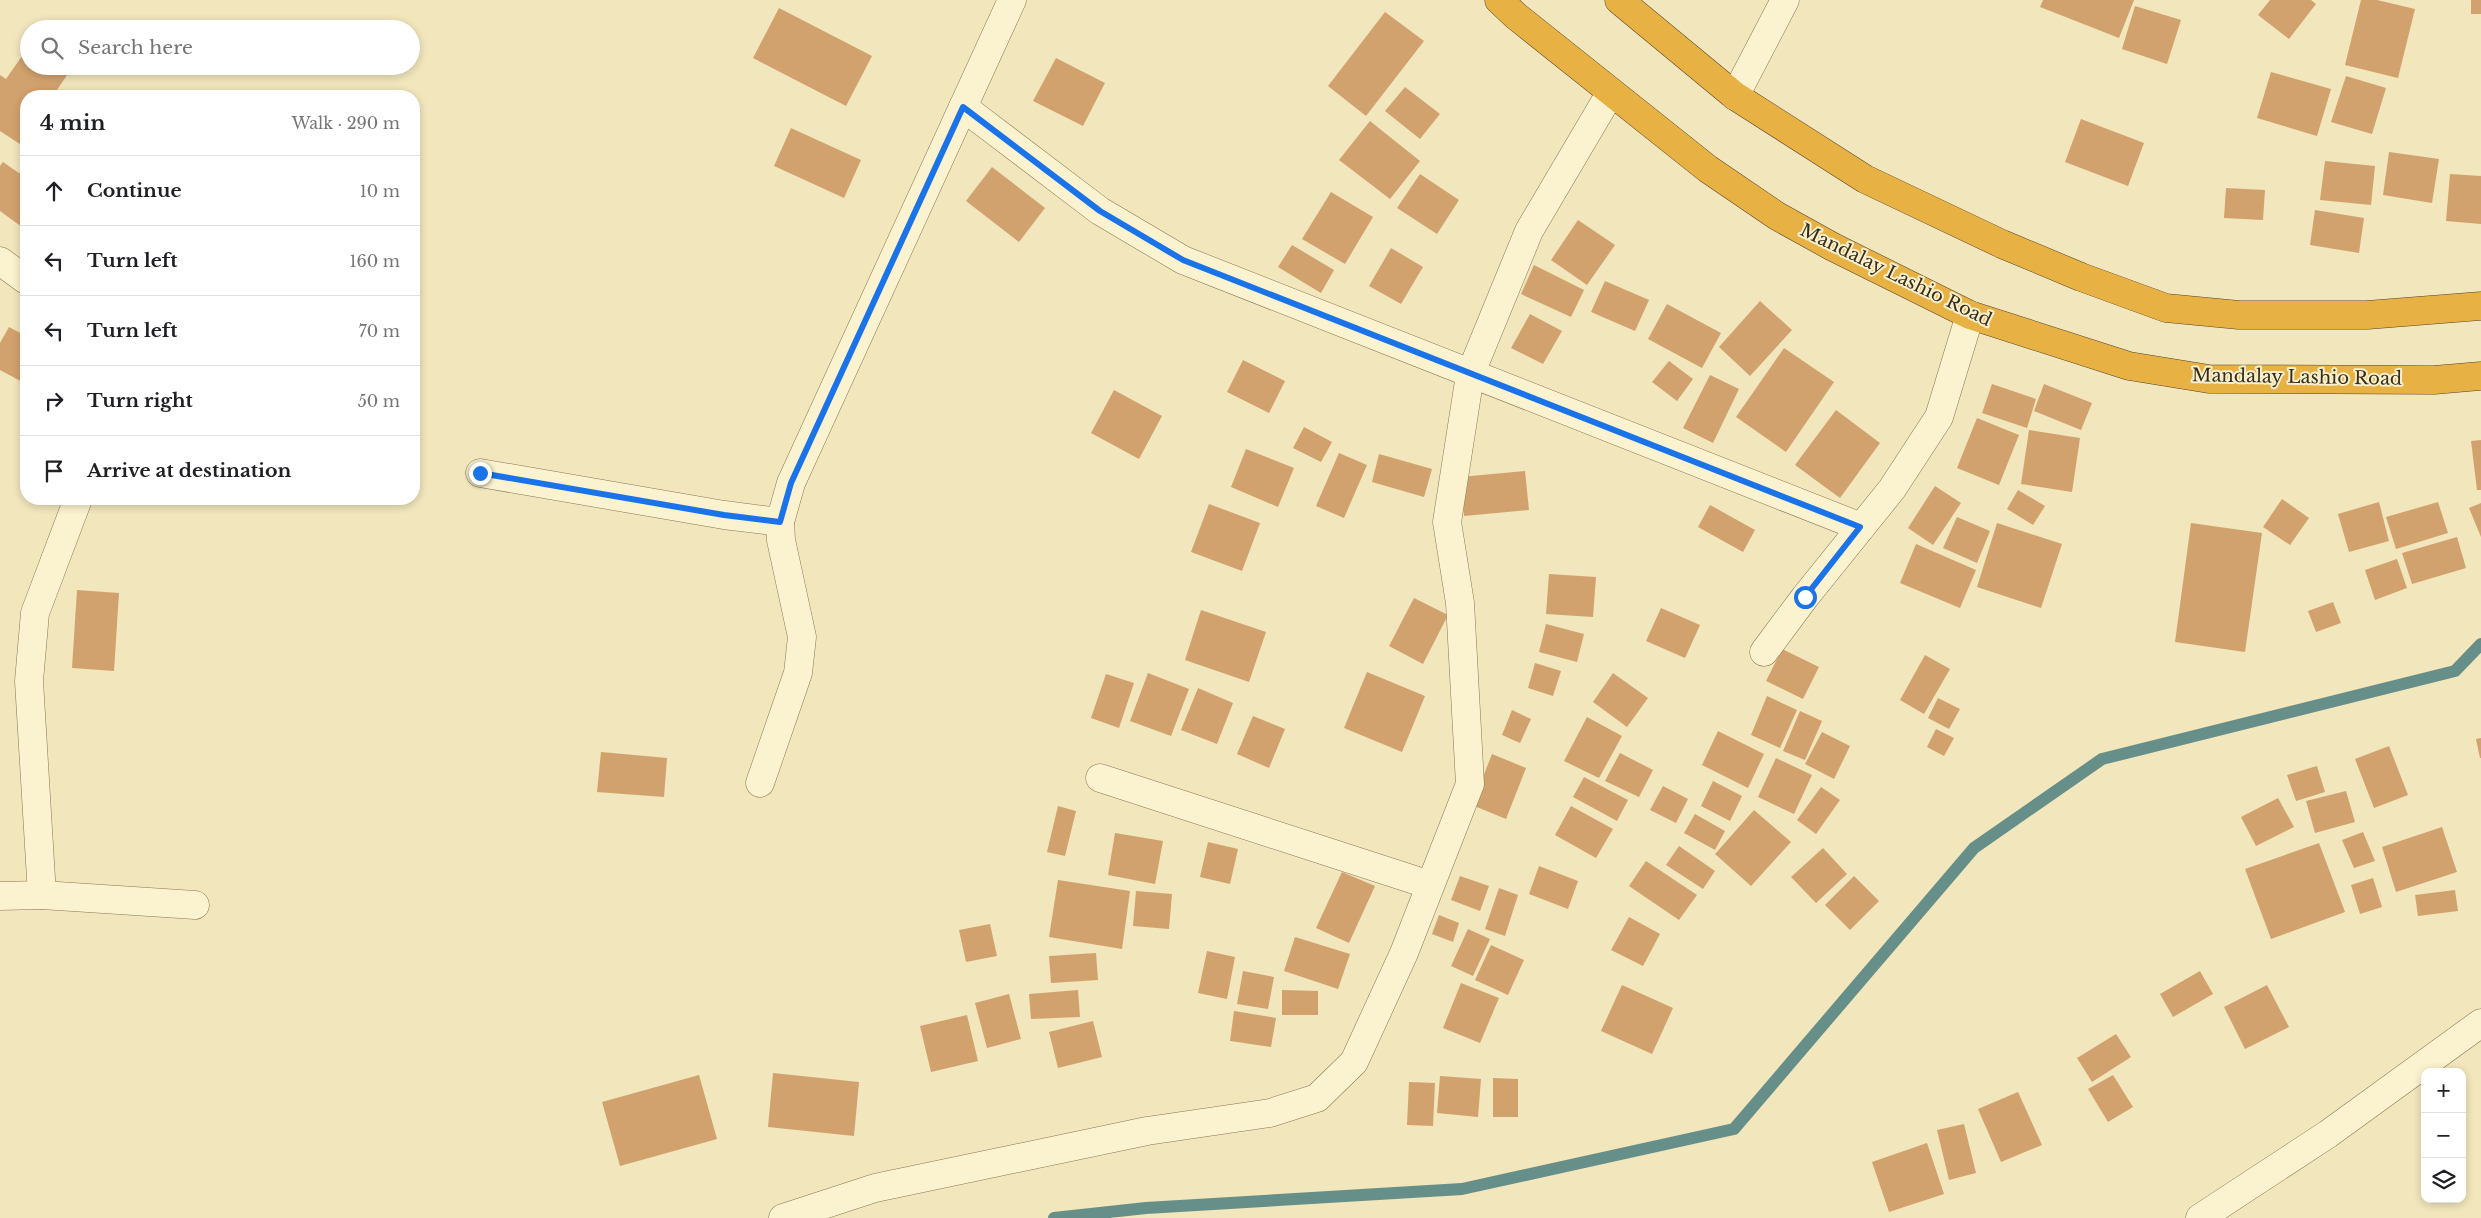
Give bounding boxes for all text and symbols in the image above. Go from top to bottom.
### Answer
search box [20,20,420,75]
icon: search [38,34,66,62]
text: Search here [78,36,193,59]
text: 4 min [40,110,106,136]
text: Walk · 290 m [292,113,400,133]
icon: ahead [40,177,68,205]
text: Continue [87,179,182,202]
text: 10 m [360,181,400,201]
street label: Mandalay Lashio Road [1797,219,1995,331]
icon: left [40,247,68,275]
text: Turn left [87,249,178,272]
text: 160 m [349,251,400,271]
icon: left [40,317,68,345]
text: Turn left [87,319,178,342]
text: 70 m [359,321,400,341]
street label: Mandalay Lashio Road [2192,364,2402,390]
icon: right [40,387,68,415]
text: Turn right [87,389,193,412]
text: 50 m [358,391,400,411]
icon: arrive [40,457,68,485]
text: Arrive at destination [87,459,291,482]
route end [469,462,492,485]
route start [1794,586,1817,609]
map controls [2421,1068,2466,1203]
button: + [2421,1068,2466,1113]
button: − [2421,1113,2466,1158]
button: layers [2421,1158,2466,1203]

